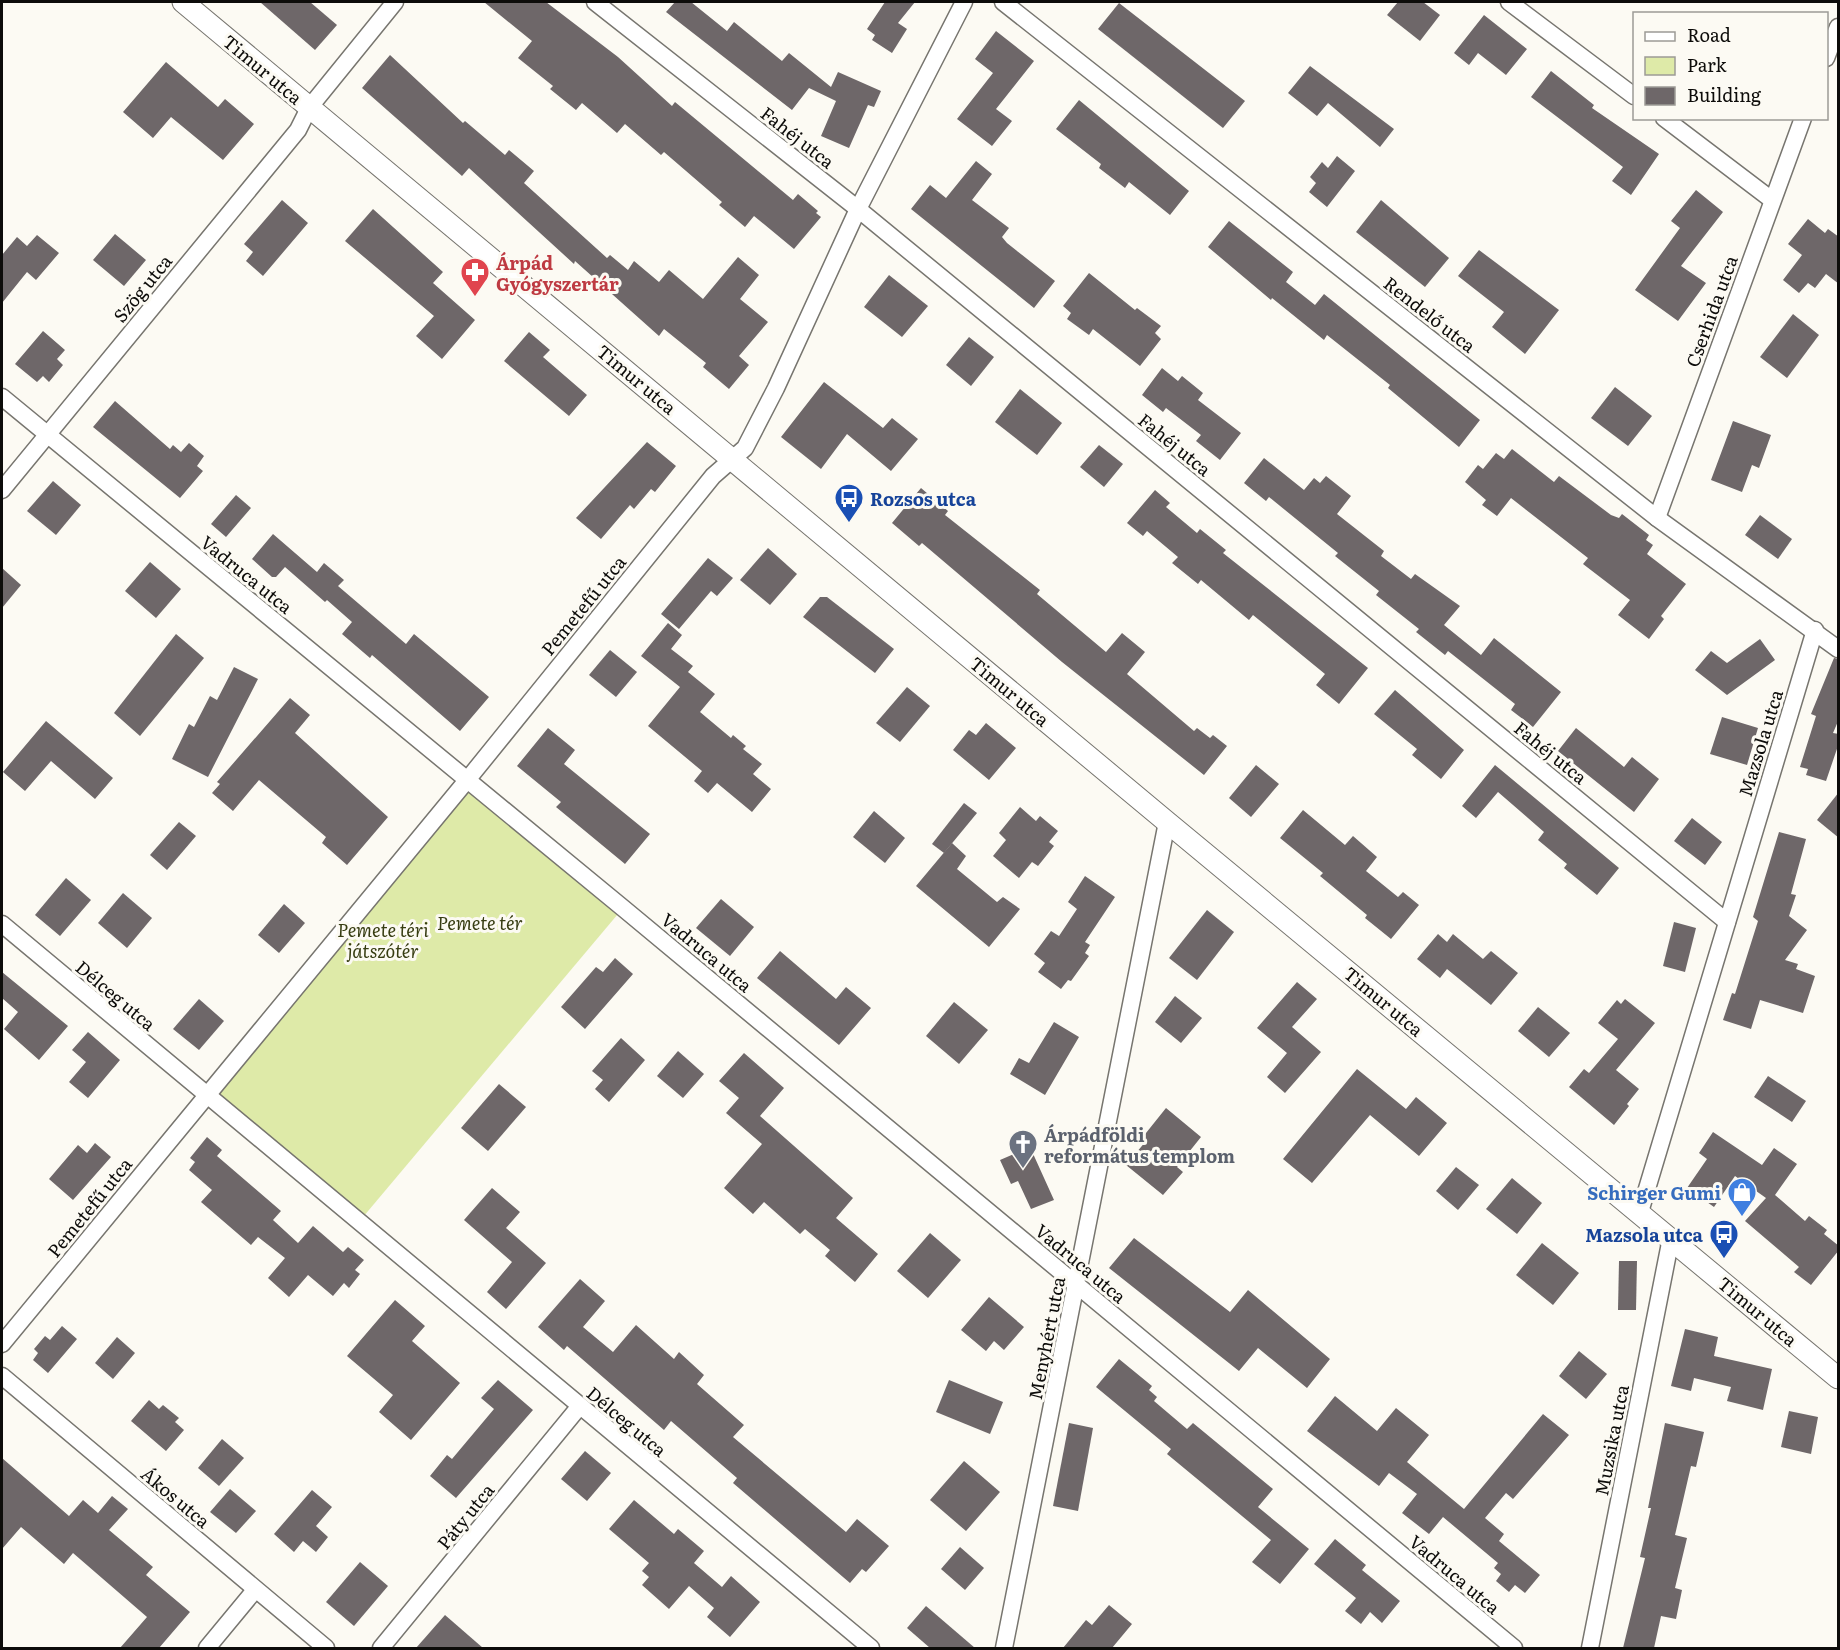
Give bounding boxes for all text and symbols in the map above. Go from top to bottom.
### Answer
legend [1633,12,1828,120]
text: Road [1687,21,1731,48]
street label: Timur utca [217,28,309,111]
text: Park [1687,51,1728,78]
text: Building [1687,81,1762,108]
street label: Fahéj utca [755,100,841,175]
street label: Szög utca [106,248,178,328]
place label: Árpád Gyógyszertár [496,249,619,297]
street label: Cserhida utca [1678,251,1744,371]
pharmacy icon: Árpád Gyógyszertár [459,256,491,298]
street label: Rendelő utca [1378,269,1482,359]
street label: Timur utca [591,338,683,421]
street label: Fahéj utca [1133,406,1218,482]
bus stop icon: Rozsos utca [833,482,865,524]
place label: Rozsos utca [870,485,977,512]
street label: Vadruca utca [195,528,299,620]
street label: Pemetefű utca [534,549,632,661]
street label: Timur utca [964,650,1056,733]
street label: Mazsola utca [1731,686,1789,800]
street label: Fahéj utca [1509,714,1594,790]
street label: Vadruca utca [656,906,759,998]
park label: Pemete tér [437,909,523,936]
park label: Pemete téri játszótér [337,916,429,964]
street label: Délceg utca [70,953,162,1037]
street label: Timur utca [1338,960,1430,1043]
place label: Árpádföldi református templom [1044,1121,1235,1169]
church icon: Árpádföldi református templom [1007,1128,1039,1170]
street label: Pemetefű utca [40,1151,138,1263]
shop icon: Schirger Gumi [1726,1176,1758,1218]
place label: Schirger Gumi [1587,1179,1721,1206]
street label: Vadruca utca [1030,1217,1133,1309]
bus stop icon: Mazsola utca [1708,1218,1740,1260]
place label: Mazsola utca [1585,1221,1704,1248]
street label: Timur utca [1712,1270,1804,1353]
street label: Menyhért utca [1021,1274,1071,1402]
street label: Délceg utca [581,1379,673,1463]
street label: Muzsika utca [1587,1382,1635,1498]
street label: Ákos utca [136,1460,217,1534]
street label: Páty utca [430,1477,500,1555]
street label: Vadruca utca [1404,1528,1507,1620]

